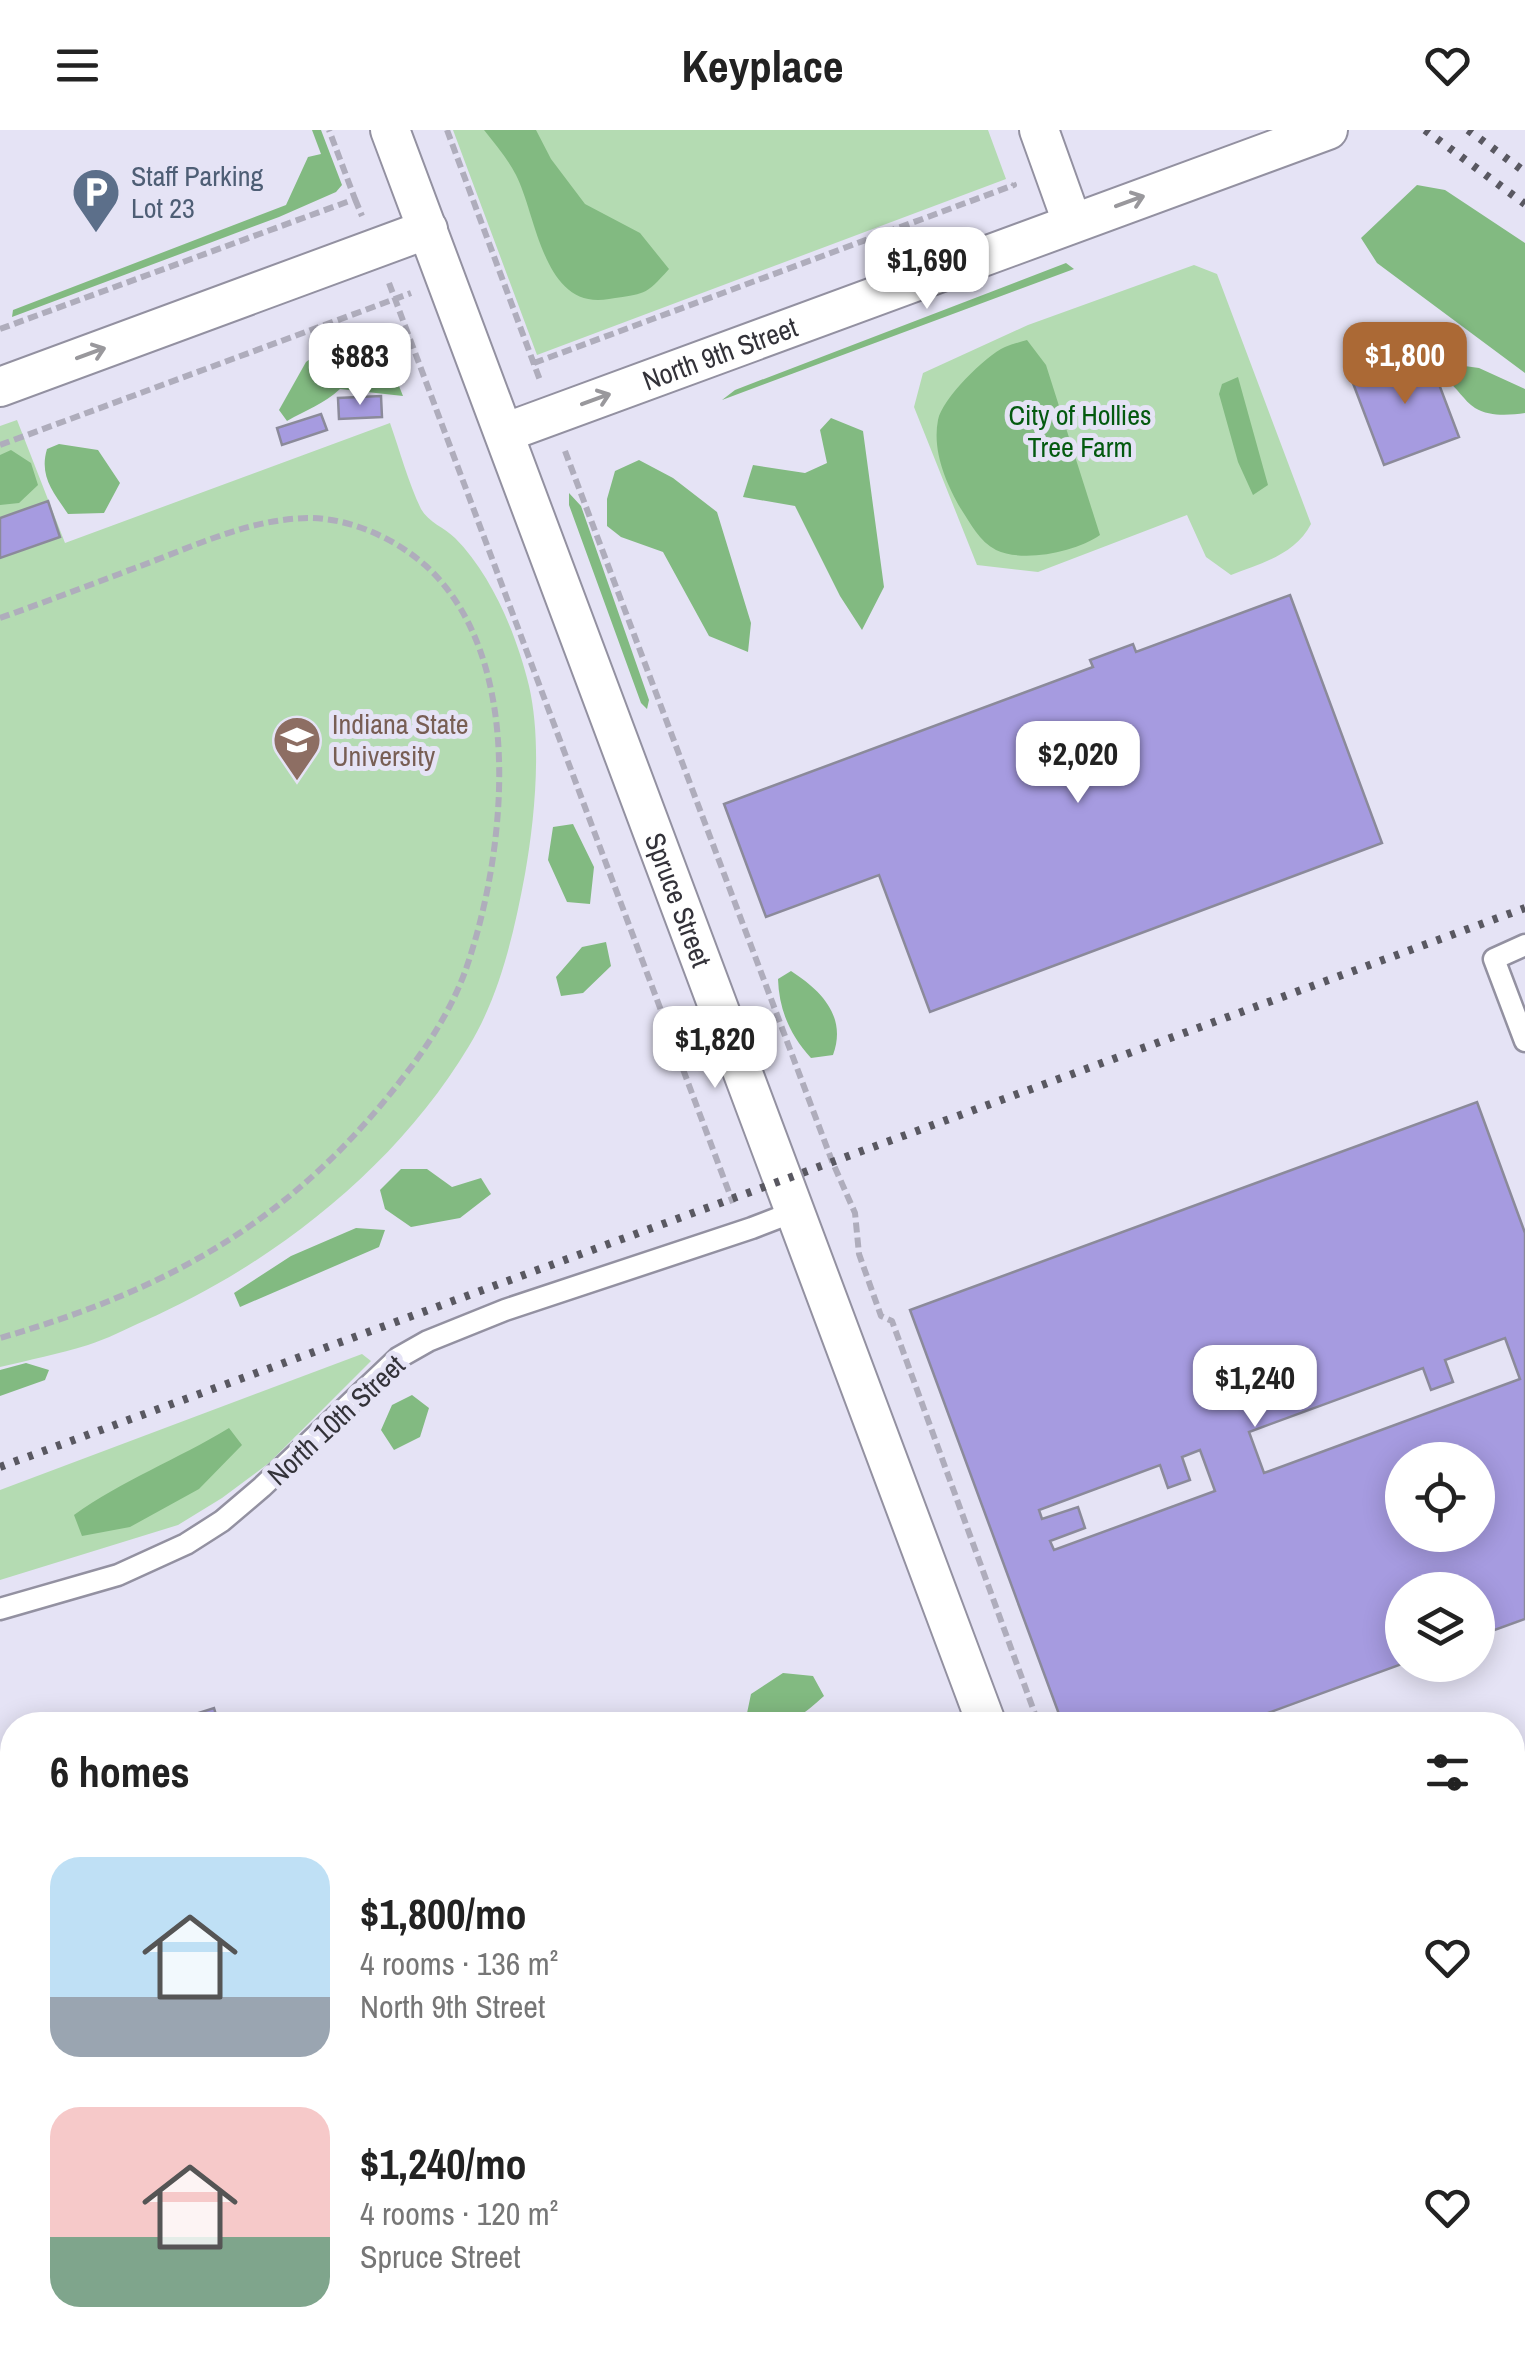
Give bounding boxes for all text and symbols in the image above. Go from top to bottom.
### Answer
text: Keyplace [681,35,844,96]
icon: menu [50,38,105,93]
icon: heart [1420,38,1475,93]
place label: Staff Parking Lot 23 [131,157,264,227]
parking icon: Staff Parking Lot 23 [70,166,122,234]
one-way arrow [1114,191,1145,209]
pin: $1,690 [846,227,1008,312]
text: $1,690 [887,238,967,281]
street label: North 9th Street [637,308,803,399]
pin: $1,800 [1324,322,1486,407]
pin: $883 [301,323,419,408]
text: $1,800 [1365,333,1445,376]
text: $883 [331,334,389,377]
one-way arrow [75,343,106,361]
one-way arrow [579,389,610,407]
park label: City of Hollies Tree Farm [1009,396,1151,466]
place label: Indiana State University [332,705,469,775]
school or university icon: Indiana State University [271,714,323,782]
pin: $2,020 [997,721,1159,806]
text: $2,020 [1038,732,1118,775]
street label: Spruce Street [636,827,721,972]
pin: $1,820 [634,1006,796,1091]
text: $1,820 [675,1017,755,1060]
pin: $1,240 [1174,1345,1336,1430]
street label: North 10th Street [259,1346,413,1494]
text: $1,240 [1215,1356,1295,1399]
map controls [1385,1442,1495,1682]
button: locate [1385,1442,1495,1552]
button: layers [1385,1572,1495,1682]
text: 6 homes [50,1744,190,1800]
icon: filters [1420,1745,1475,1800]
text: $1,800/mo [360,1886,527,1942]
icon: home [130,1897,250,2017]
icon: heart [1420,1930,1475,1985]
text: 4 rooms · 136 m² [360,1942,558,1985]
text: North 9th Street [360,1985,545,2028]
text: $1,240/mo [360,2136,527,2192]
icon: home [130,2147,250,2267]
icon: heart [1420,2180,1475,2235]
text: 4 rooms · 120 m² [360,2192,558,2235]
text: Spruce Street [360,2235,520,2278]

